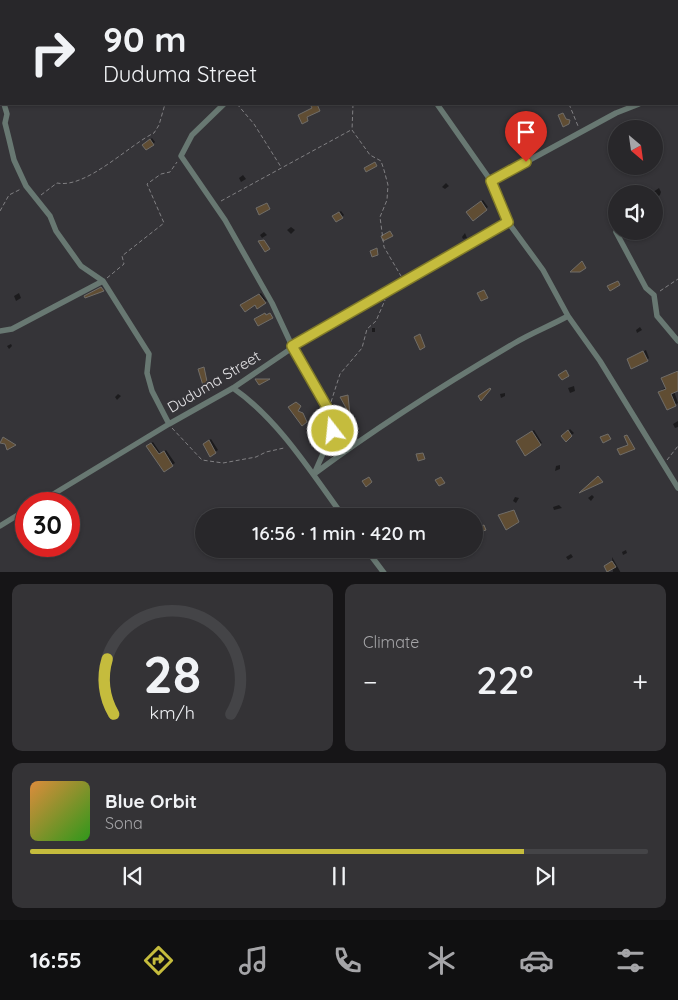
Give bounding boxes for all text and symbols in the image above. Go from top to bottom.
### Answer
text: 90 m [103,17,186,61]
icon: right [20,20,85,85]
text: Duduma Street [103,60,257,88]
pin [505,111,547,162]
icon: arrive [512,118,540,146]
north arrow [608,120,662,175]
map controls [608,120,663,240]
button: sound [608,185,663,240]
street label: Duduma Street [164,346,264,417]
position arrow [306,404,358,456]
speed limit sign: 30 [15,492,80,557]
text: 16:56 · 1 min · 420 m [252,521,426,545]
text: Climate [363,632,419,652]
text: 28 [143,641,202,706]
text: 22° [476,656,533,704]
text: − [363,664,378,699]
text: + [632,664,648,699]
text: km/h [150,701,195,723]
text: Blue Orbit [105,789,197,813]
text: Sona [105,813,143,833]
icon: previous [119,862,147,890]
icon: pause [325,862,353,890]
icon: next [531,862,559,890]
icon: directions [141,943,176,978]
icon: music [236,943,271,978]
icon: phone [330,943,365,978]
icon: climate [424,943,459,978]
icon: car [519,943,554,978]
icon: filters [613,943,648,978]
text: 16:55 [30,946,82,974]

